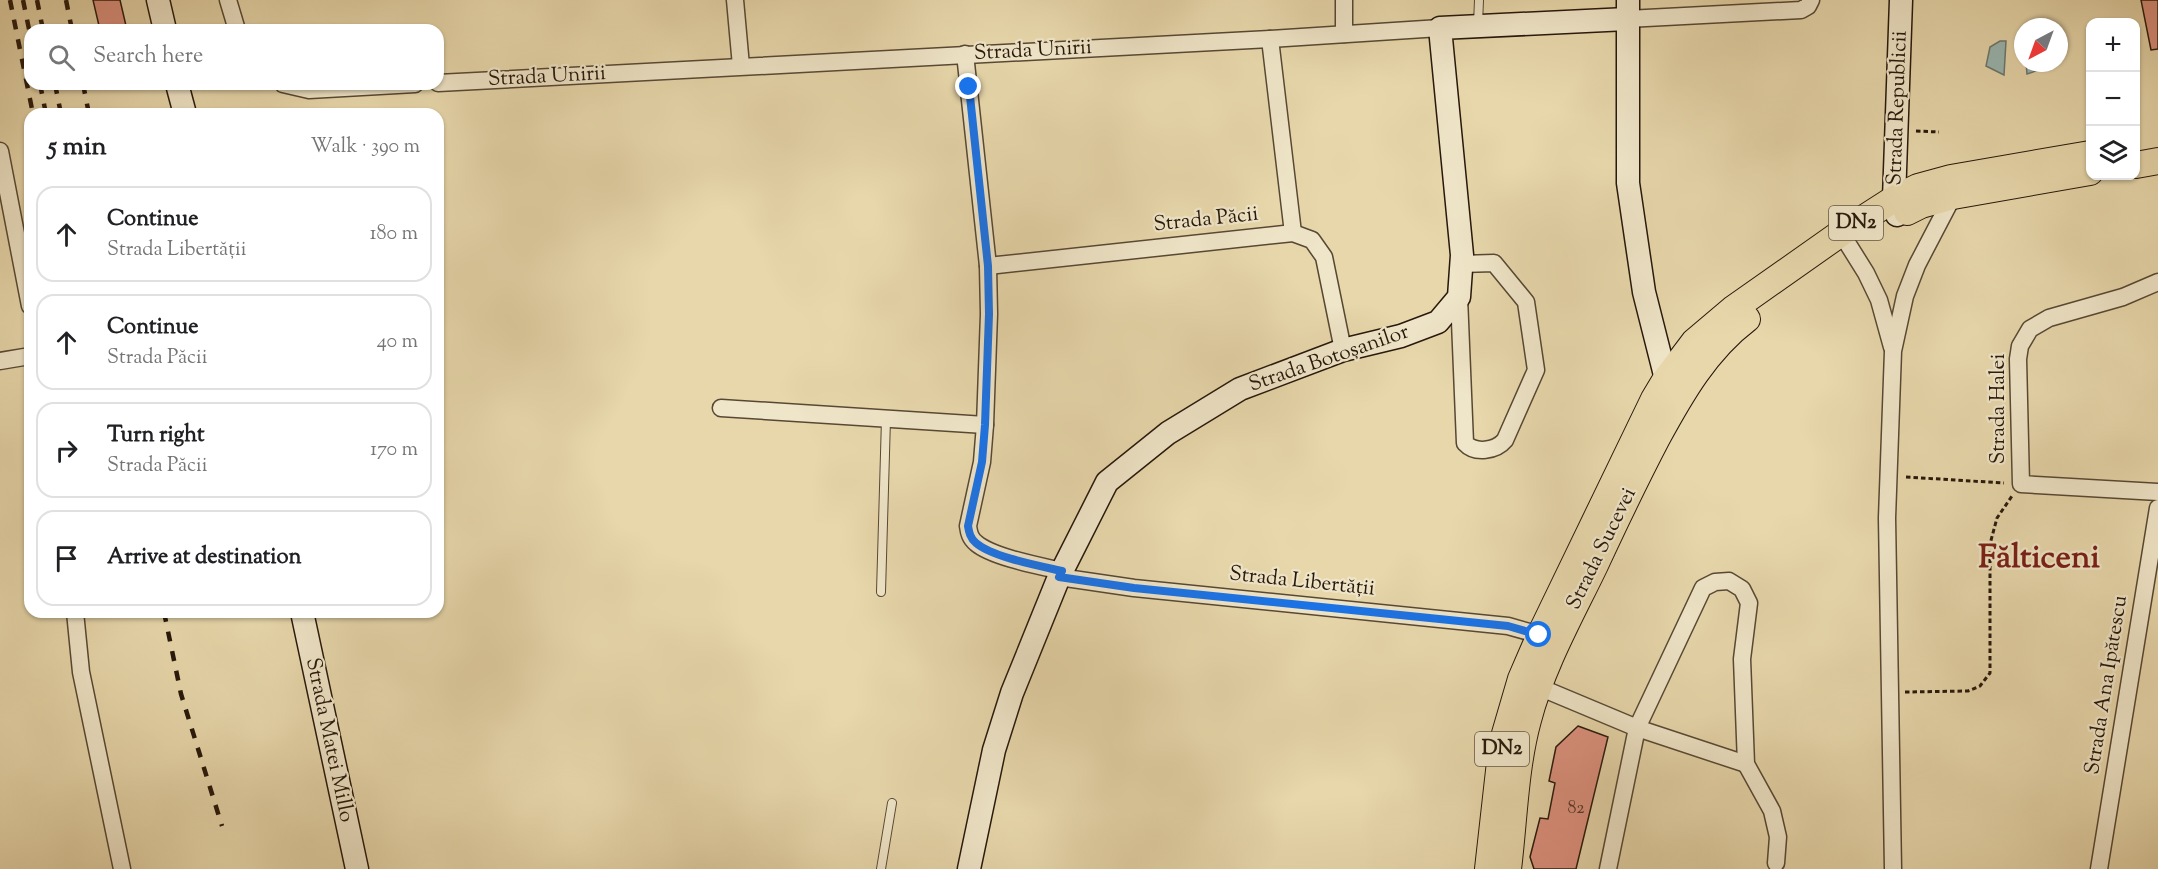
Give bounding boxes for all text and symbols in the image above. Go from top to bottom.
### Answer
north arrow [2014,18,2068,72]
map controls [2086,18,2140,180]
button: + [2086,18,2140,72]
search box [24,24,444,90]
street label: Strada Republicii [1880,30,1916,186]
street label: Strada Unirii [973,33,1093,69]
icon: search [45,41,78,74]
text: Search here [93,41,203,73]
street label: Strada Unirii [487,59,607,95]
button: − [2086,72,2140,126]
route end [955,73,981,99]
button: layers [2086,126,2140,180]
text: 5 min [48,129,107,166]
text: Walk · 390 m [311,133,420,162]
street label: Strada Păcii [1152,200,1260,240]
text: Continue [107,204,198,236]
road number: DN2 [1829,206,1883,240]
icon: ahead [50,218,83,251]
text: 180 m [370,220,418,249]
text: Strada Libertății [107,236,246,265]
text: Continue [107,312,198,344]
street label: Strada Botoșanilor [1245,317,1413,400]
icon: ahead [50,326,83,359]
text: 40 m [377,328,418,357]
text: Strada Păcii [107,344,207,373]
street label: Strada Halei [1984,354,2014,464]
text: Turn right [107,420,204,452]
icon: right [50,434,83,467]
text: 170 m [370,436,418,465]
text: Strada Păcii [107,452,207,481]
street label: Strada Sucevei [1559,483,1645,615]
district label: Fălticeni [1978,535,2100,583]
icon: arrive [50,542,83,575]
text: Arrive at destination [107,542,302,574]
street label: Strada Libertății [1228,559,1376,605]
street label: Strada Ana Ipătescu [2078,593,2136,777]
route start [1525,621,1551,647]
street label: Strada Matei Millo [297,655,361,825]
road number: DN2 [1475,732,1529,766]
house number: 82 [1567,796,1585,822]

